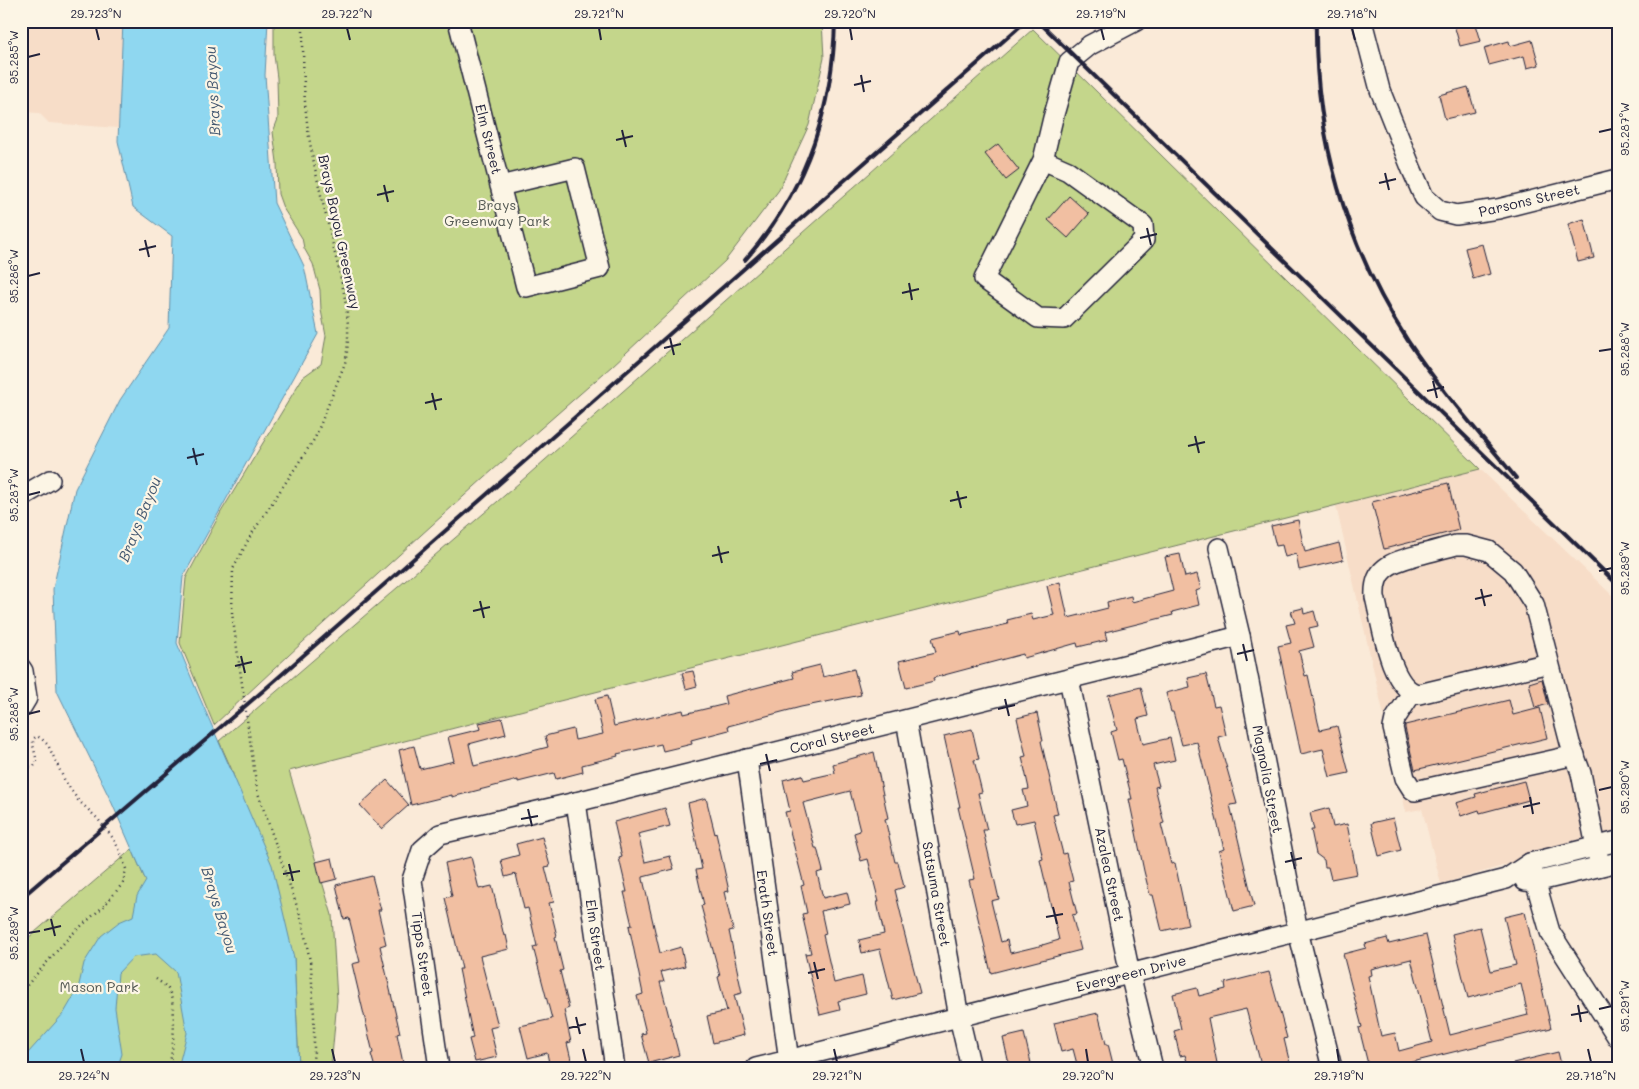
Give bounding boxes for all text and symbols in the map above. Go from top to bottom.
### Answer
text: 29.723°N [70,5,122,21]
text: 29.722°N [322,5,372,21]
text: 29.721°N [574,5,624,21]
text: 29.720°N [824,5,876,21]
text: 29.719°N [1076,5,1126,21]
text: 29.718°N [1327,5,1377,21]
text: 95.285°W [5,30,21,84]
water label: Brays Bayou [200,46,224,136]
street label: Elm Street [471,102,507,176]
text: 95.287°W [1616,102,1632,156]
street label: Brays Bayou Greenway [314,153,366,311]
street label: Parsons Street [1477,179,1581,221]
park label: Brays Greenway Park [444,195,550,230]
text: 95.286°W [5,249,21,303]
text: 95.288°W [1616,322,1632,376]
text: 95.287°W [5,468,21,522]
water label: Brays Bayou [113,474,165,564]
text: 95.289°W [1616,541,1632,595]
text: 95.288°W [5,687,21,741]
street label: Coral Street [788,718,876,758]
street label: Magnolia Street [1248,723,1288,835]
text: 95.290°W [1616,760,1632,814]
street label: Azalea Street [1091,825,1129,923]
street label: Satsuma Street [918,840,956,948]
water label: Brays Bayou [197,864,243,956]
street label: Erath Street [753,869,783,957]
street label: Elm Street [582,898,610,972]
text: 95.289°W [5,906,21,960]
street label: Tipps Street [408,910,438,998]
street label: Evergreen Drive [1074,950,1188,996]
park label: Mason Park [60,977,138,996]
text: 95.291°W [1616,980,1632,1032]
text: 29.724°N [58,1067,110,1083]
text: 29.723°N [309,1067,361,1083]
text: 29.722°N [561,1067,611,1083]
text: 29.721°N [812,1067,862,1083]
text: 29.720°N [1062,1067,1114,1083]
text: 29.719°N [1314,1067,1364,1083]
text: 29.718°N [1566,1067,1616,1083]

